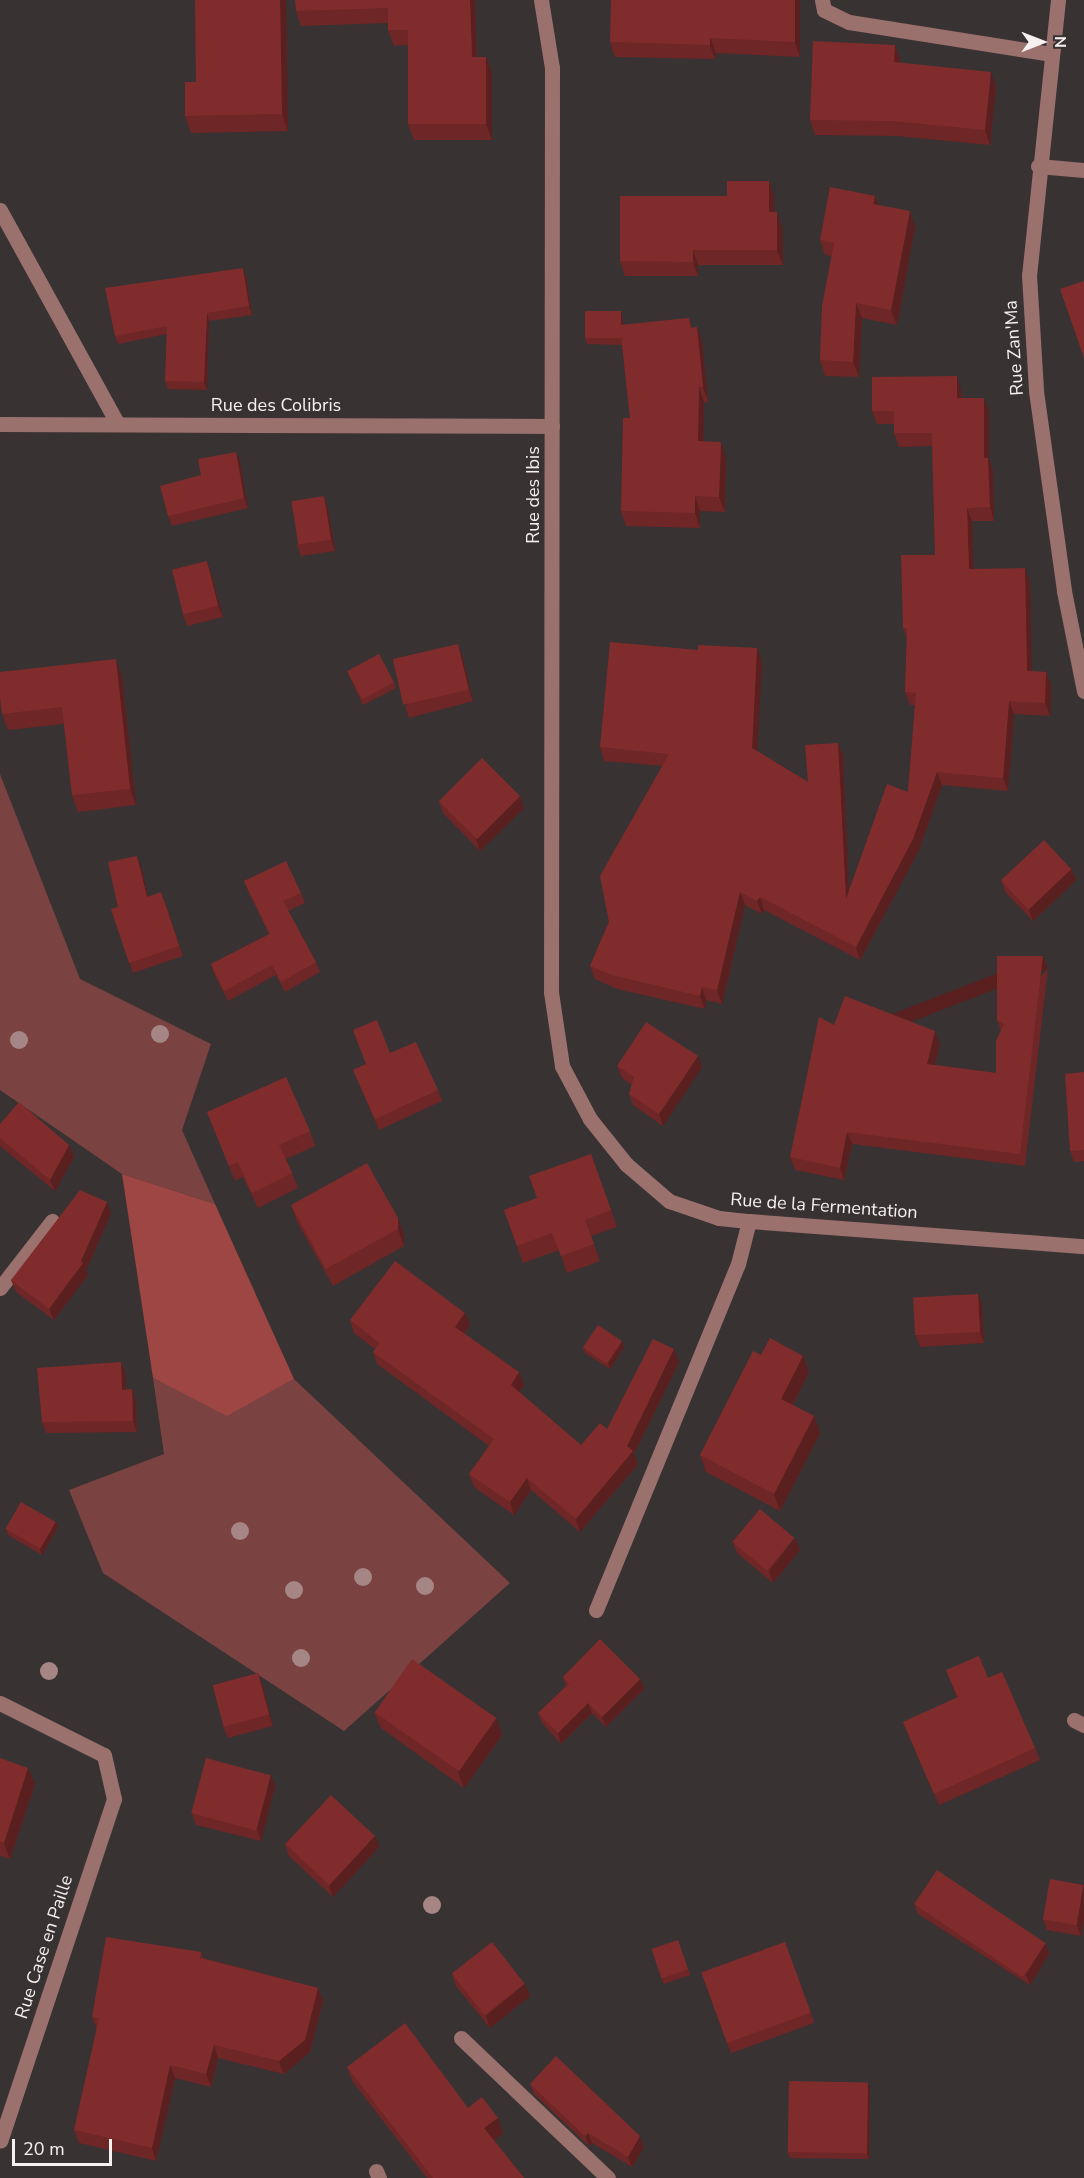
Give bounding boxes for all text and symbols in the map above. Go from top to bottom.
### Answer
north arrow [1012,12,1072,72]
text: N [1049,36,1071,48]
street label: Rue Zan'Ma [1000,300,1028,396]
street label: Rue des Colibris [211,394,341,416]
street label: Rue des Ibis [522,446,544,544]
street label: Rue de la Fermentation [730,1189,918,1223]
street label: Rue Case en Paille [11,1872,77,2022]
scale bar [15,2127,116,2165]
text: 20 m [23,2137,65,2161]

